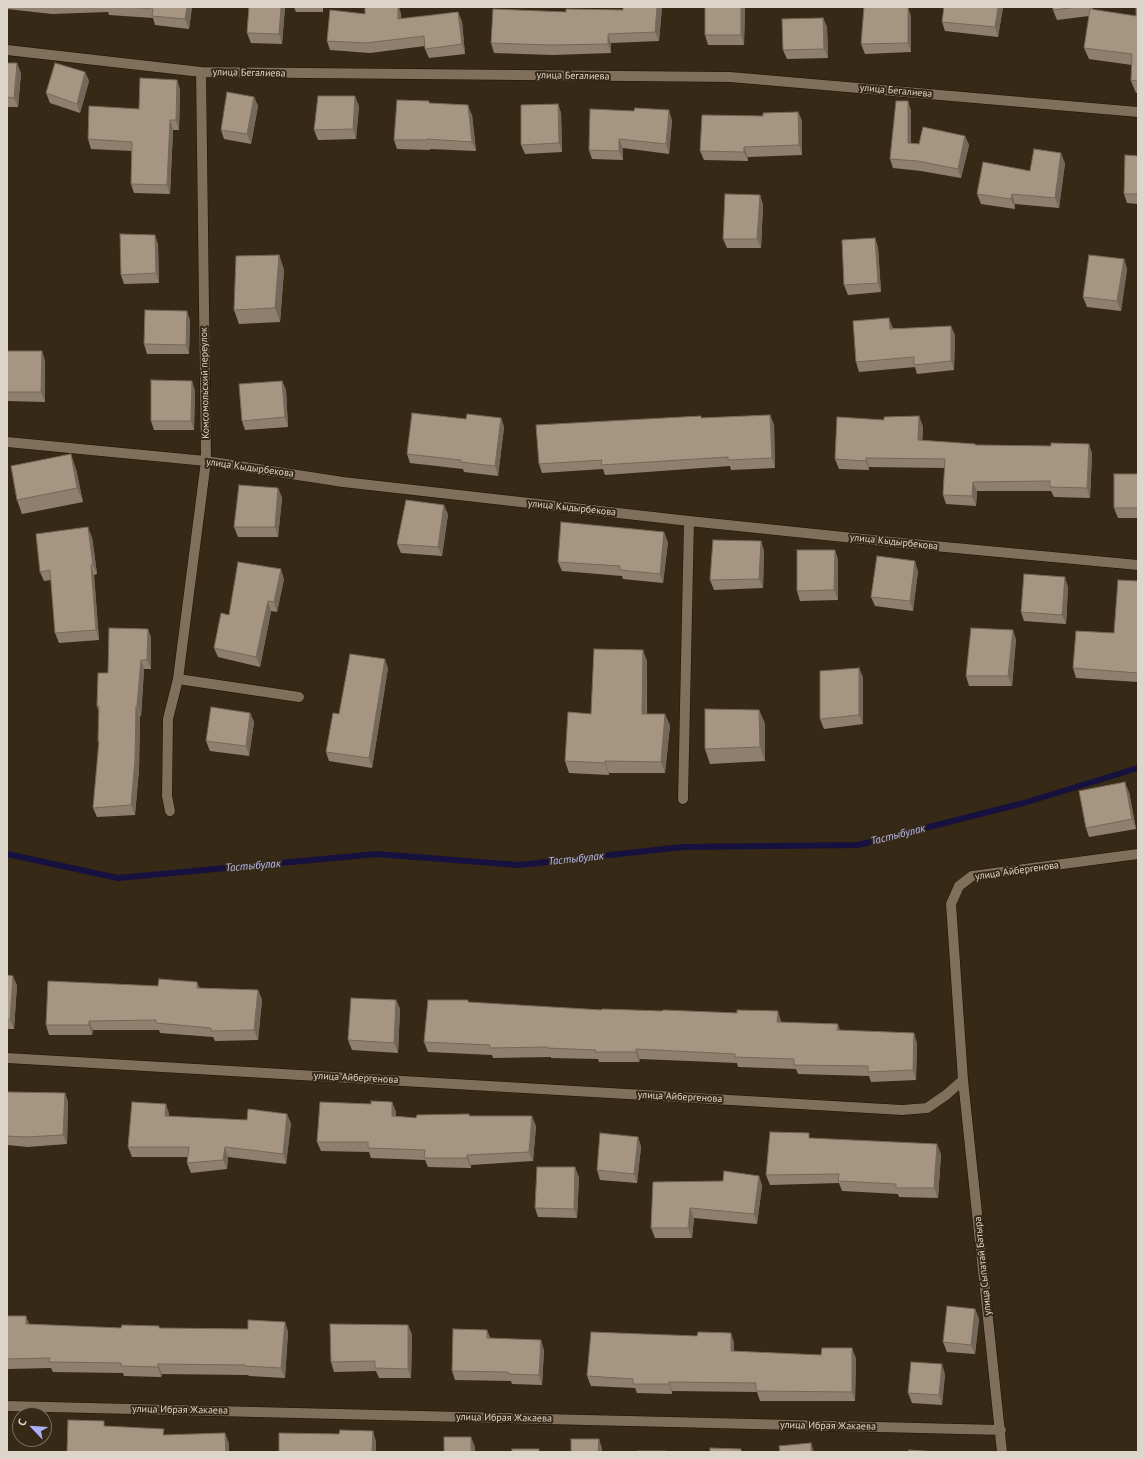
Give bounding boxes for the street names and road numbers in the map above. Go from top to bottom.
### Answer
street label: улица Бегалиева [212,66,286,80]
street label: улица Бегалиева [536,69,610,83]
street label: улица Бегалиева [859,82,933,100]
street label: Комсомольский переулок [198,327,212,439]
street label: улица Кыдырбекова [205,456,295,480]
street label: улица Кыдырбекова [527,497,617,519]
street label: улица Кыдырбекова [849,531,939,553]
street label: улица Айбергенова [974,859,1060,883]
street label: улица Айбергенова [313,1070,399,1086]
street label: улица Айбергенова [637,1089,723,1105]
street label: улица Сыпатай Батыра [972,1216,994,1316]
street label: улица Ибрая Жакаева [132,1403,228,1417]
street label: улица Ибрая Жакаева [456,1411,552,1425]
street label: улица Ибрая Жакаева [780,1419,876,1433]

